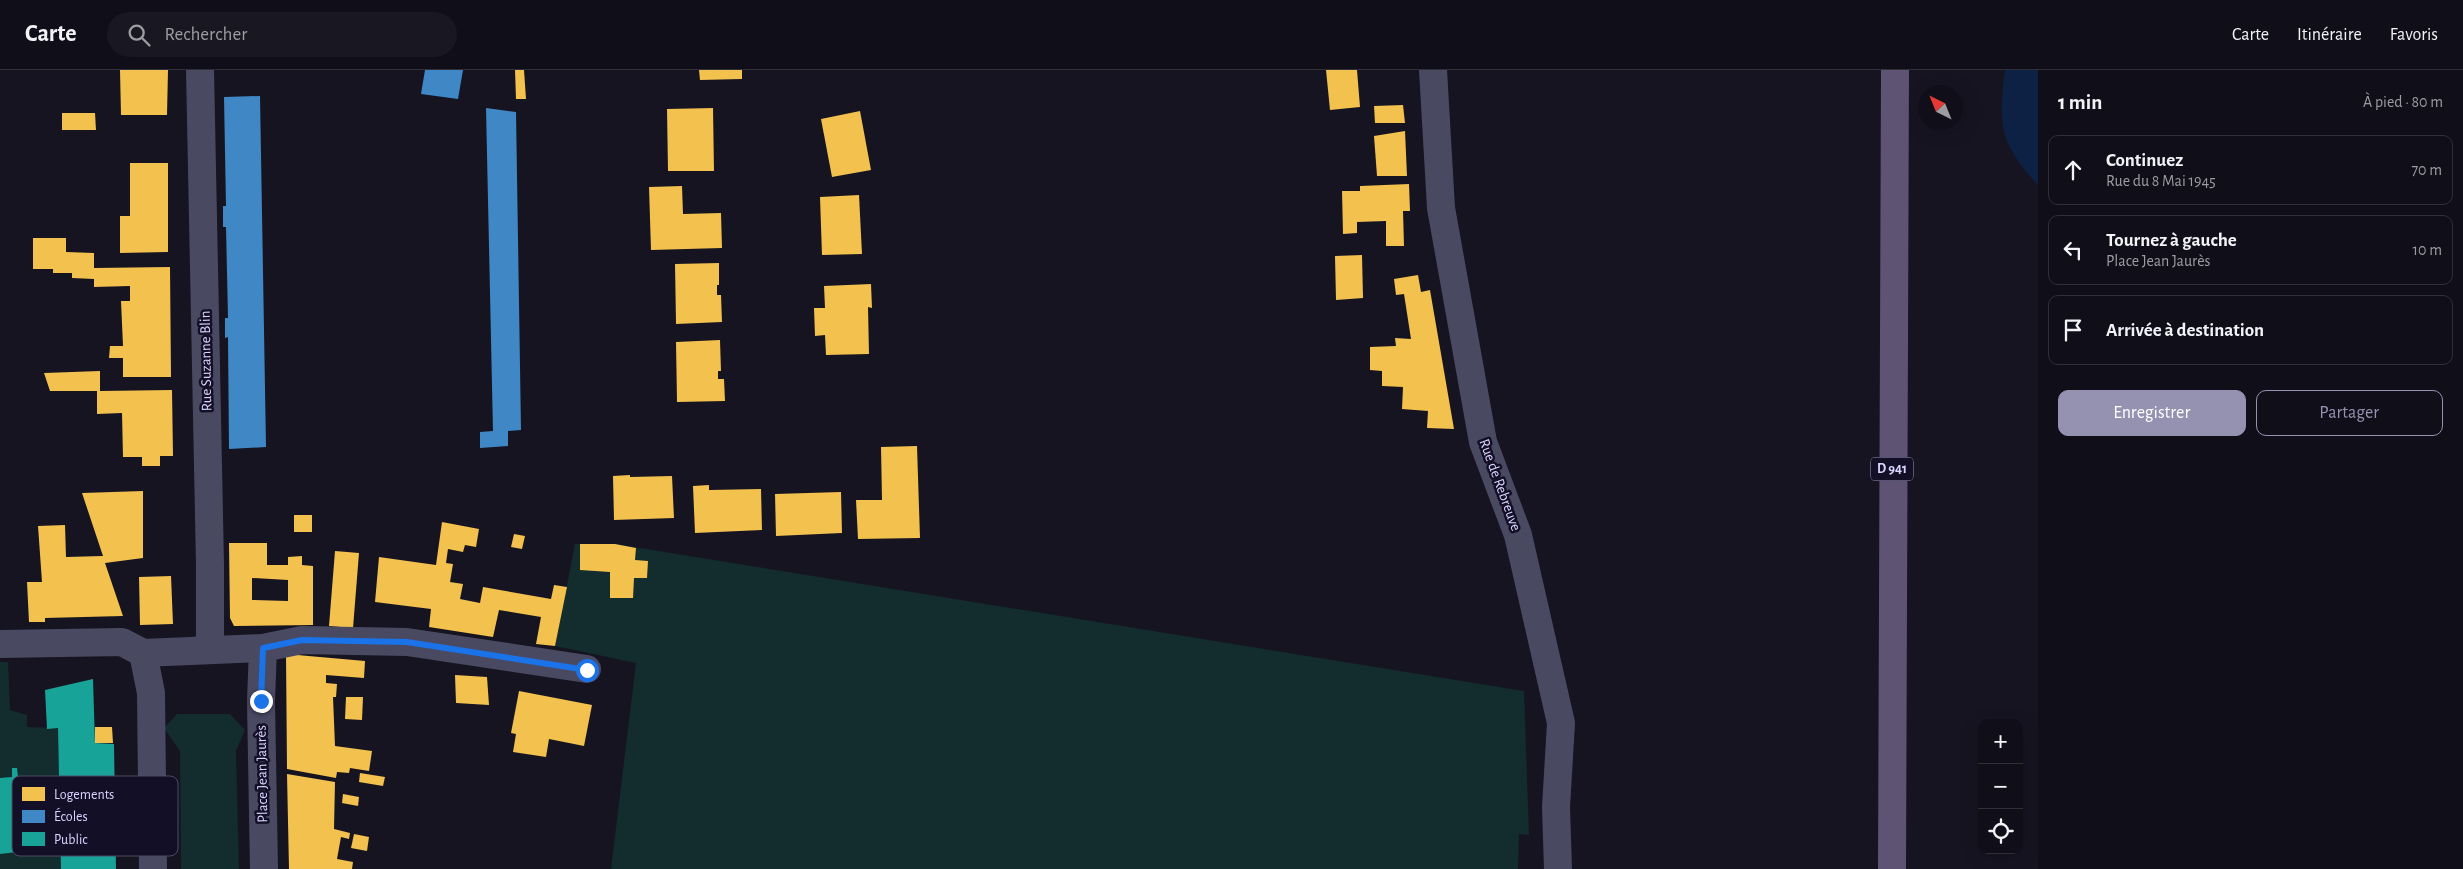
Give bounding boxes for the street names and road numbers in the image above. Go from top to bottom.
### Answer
street label: Rue Suzanne Blin [198,311,214,411]
street label: Rue de Rebreuve [1476,437,1524,533]
road number: D 941 [1871,458,1913,480]
street label: Place Jean Jaurès [254,725,270,823]

